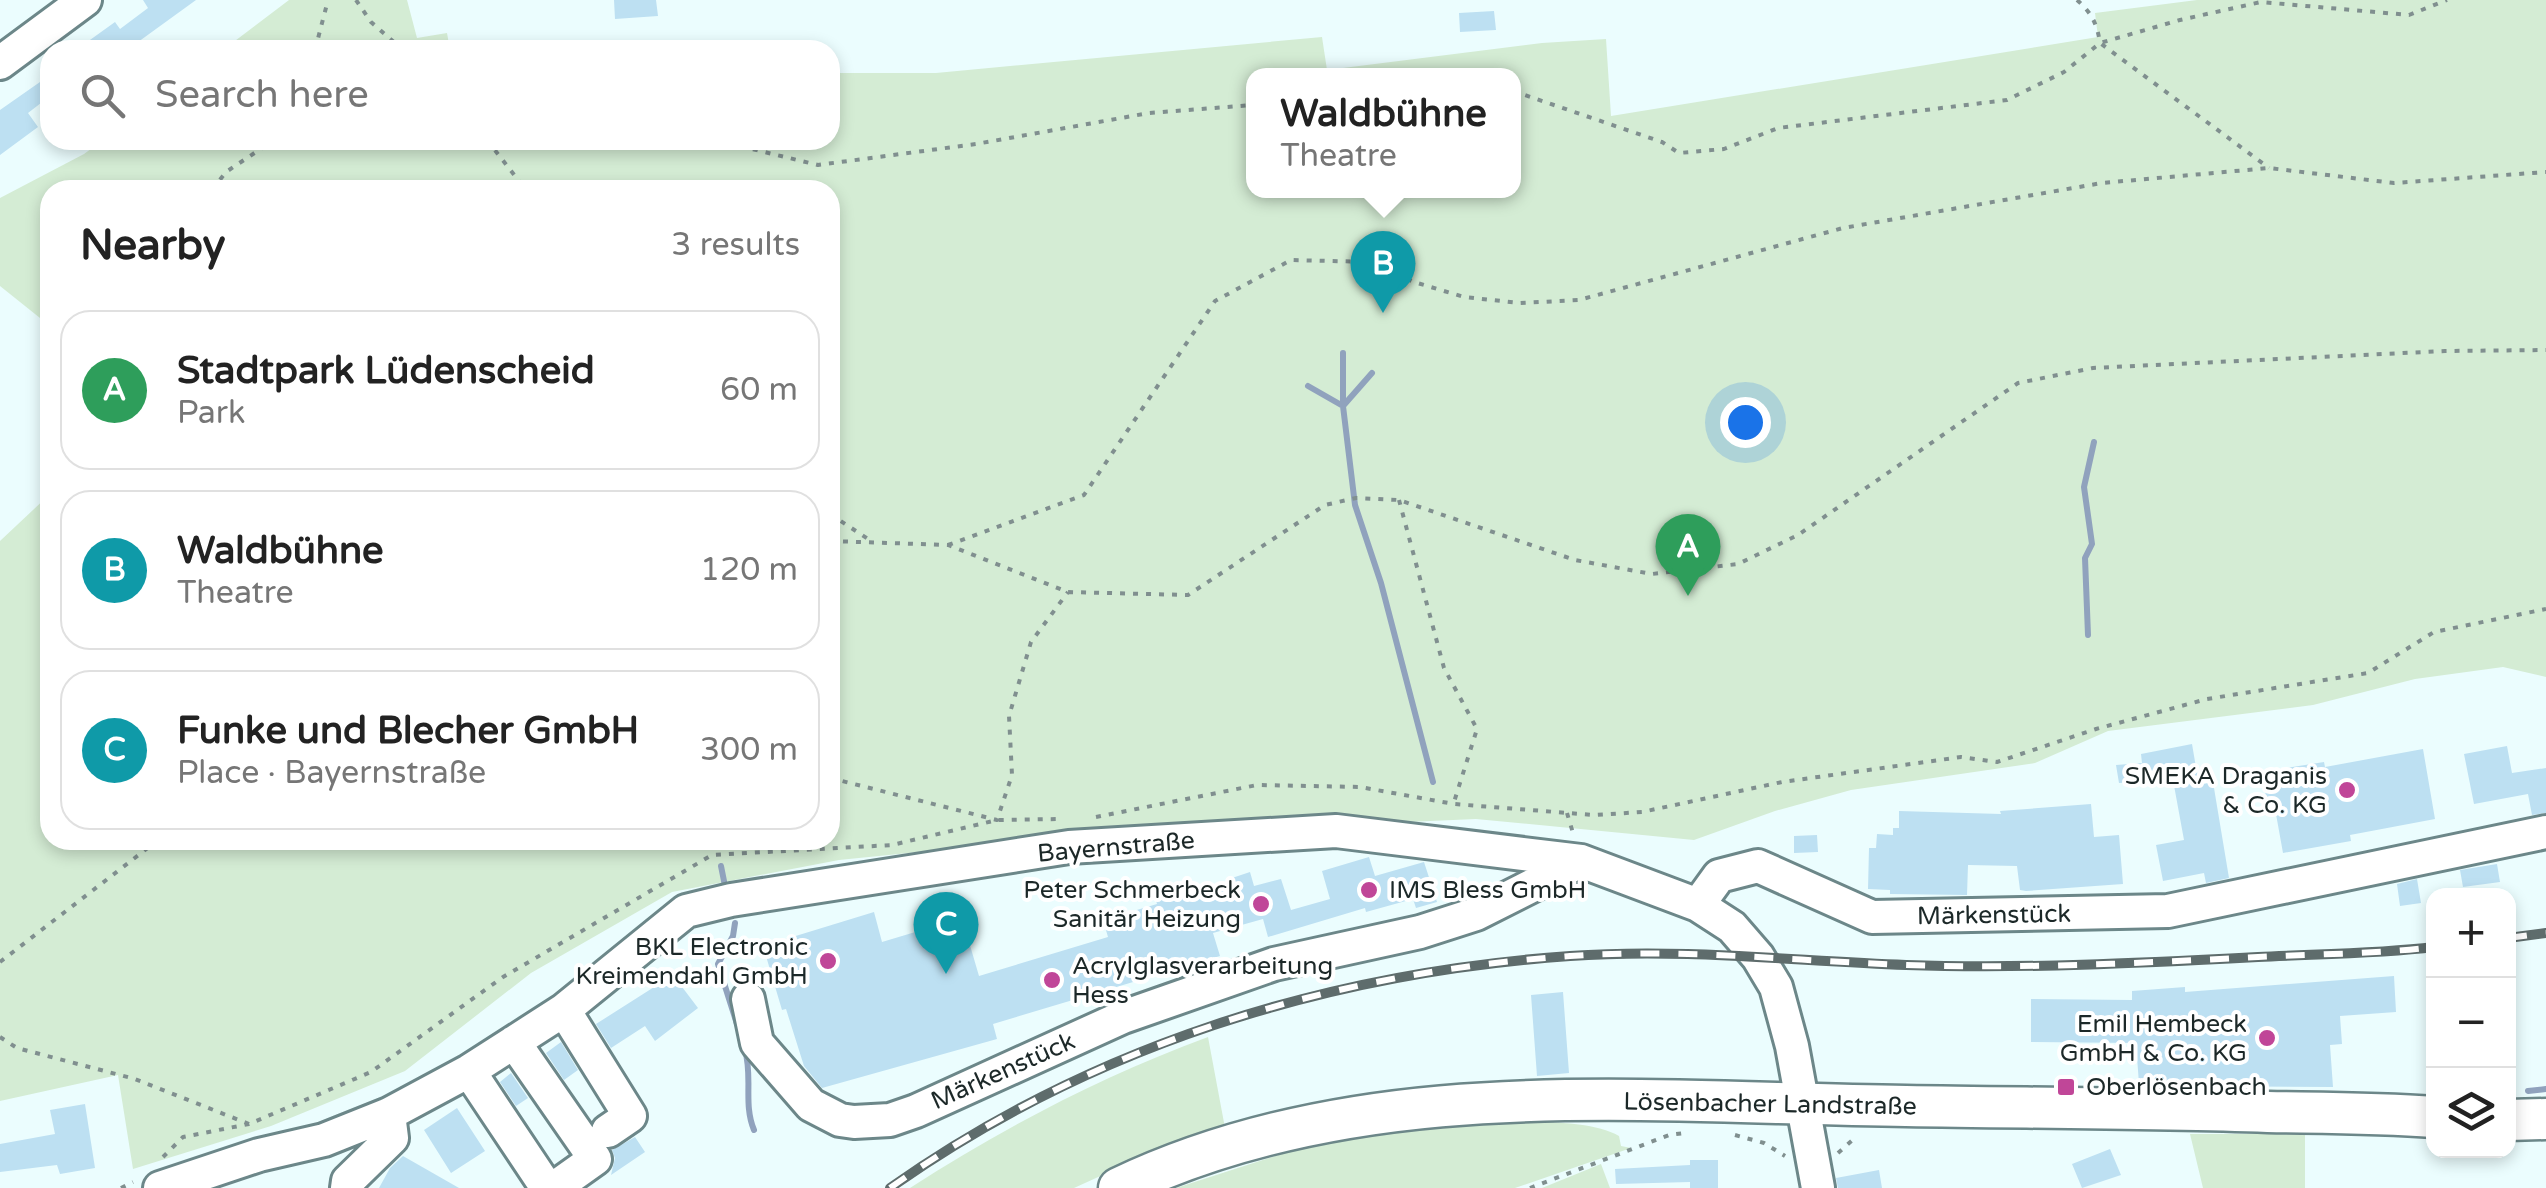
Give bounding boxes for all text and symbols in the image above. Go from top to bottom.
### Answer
search box [40,40,840,150]
icon: search [75,68,130,123]
popup [1246,68,1521,198]
text: Search here [155,72,369,118]
text: Waldbühne [1280,91,1487,137]
text: Theatre [1280,137,1397,175]
text: Nearby [80,220,225,271]
text: 3 results [671,226,800,264]
pin: B [1350,230,1416,313]
text: Stadtpark Lüdenscheid [177,348,595,394]
text: A [103,371,126,409]
text: 60 m [720,371,798,409]
text: Park [177,394,245,432]
your location [1720,397,1771,448]
pin: A [1656,514,1720,596]
text: Waldbühne [177,528,384,574]
text: B [103,551,126,589]
text: 120 m [700,551,798,589]
text: Theatre [177,574,294,612]
text: Funke und Blecher GmbH [177,708,639,754]
text: C [103,731,126,769]
text: 300 m [700,731,798,769]
text: Place · Bayernstraße [177,754,486,792]
place label: SMEKA Draganis & Co. KG [2125,761,2327,820]
marker: SMEKA Draganis & Co. KG [2336,779,2358,801]
street label: Bayernstraße [1036,825,1196,869]
place label: Peter Schmerbeck Sanitär Heizung [1023,875,1241,934]
place label: IMS Bless GmbH [1389,875,1586,905]
marker: IMS Bless GmbH [1358,879,1380,901]
map controls [2426,888,2516,1158]
button: + [2426,888,2516,978]
pin: C [914,892,978,974]
marker: Peter Schmerbeck Sanitär Heizung [1250,893,1272,915]
street label: Märkenstück [1917,899,2071,931]
place label: BKL Electronic Kreimendahl GmbH [575,932,808,991]
marker: BKL Electronic Kreimendahl GmbH [817,950,839,972]
place label: Acrylglasverarbeitung Hess [1072,951,1333,1010]
marker: Acrylglasverarbeitung Hess [1041,969,1063,991]
button: − [2426,978,2516,1068]
place label: Emil Hembeck GmbH & Co. KG [2060,1009,2247,1068]
street label: Märkenstück [926,1026,1080,1116]
marker: Emil Hembeck GmbH & Co. KG [2256,1027,2278,1049]
button: layers [2426,1068,2516,1158]
place label: Oberlösenbach [2086,1072,2267,1102]
marker: Oberlösenbach [2055,1076,2077,1098]
street label: Lösenbacher Landstraße [1623,1086,1917,1122]

